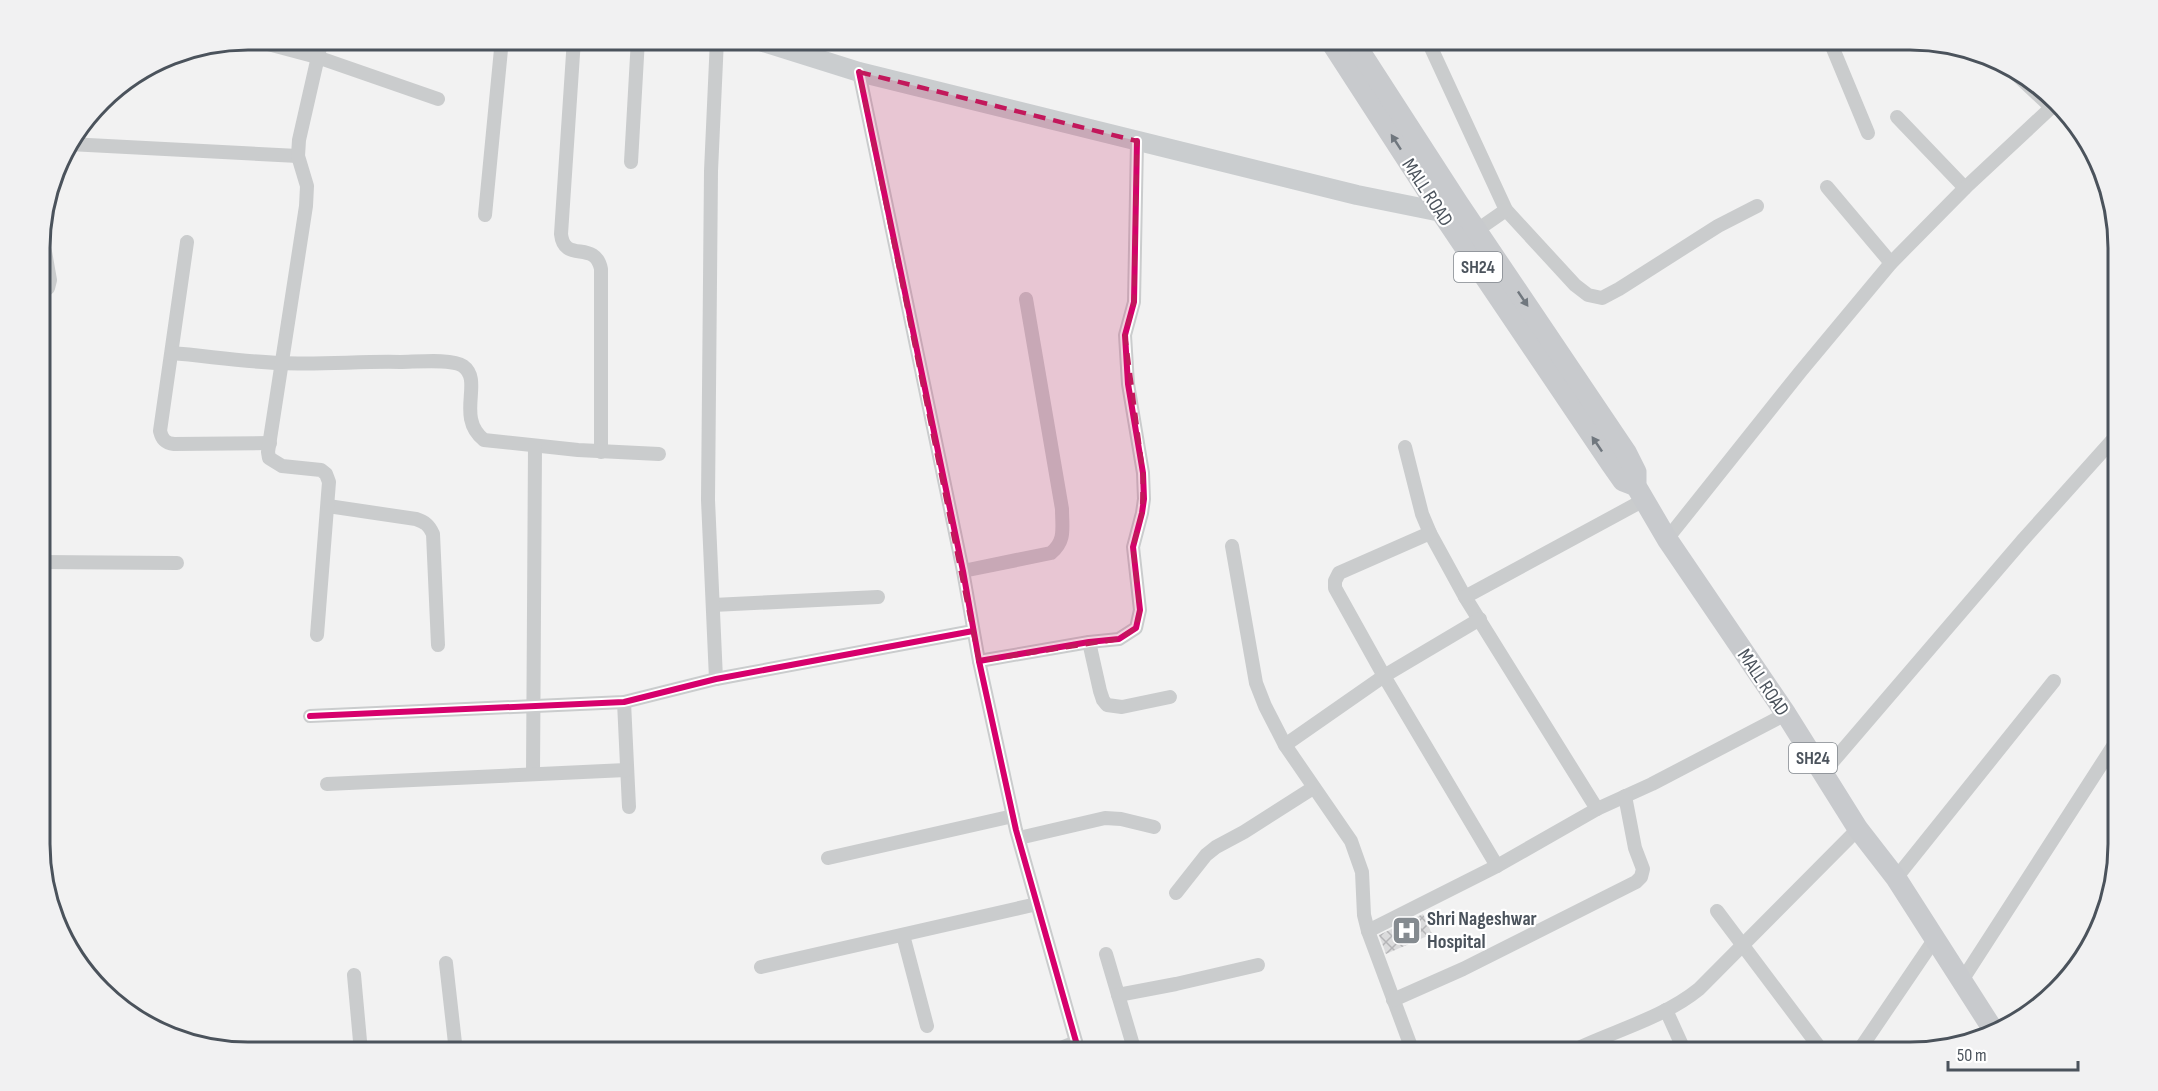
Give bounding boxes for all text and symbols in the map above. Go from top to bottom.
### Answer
one-way arrow [1391,134,1402,150]
street label: MALL ROAD [1396,154,1458,231]
road number: SH24 [1454,252,1502,282]
one-way arrow [1517,290,1529,306]
one-way arrow [1592,436,1603,453]
street label: MALL ROAD [1732,644,1794,721]
road number: SH24 [1789,743,1837,773]
place label: Shri Nageshwar Hospital [1427,907,1537,954]
hospital icon: Shri Nageshwar Hospital [1390,914,1422,946]
scale bar [1948,1034,2078,1072]
text: 50 m [1957,1045,1987,1066]

